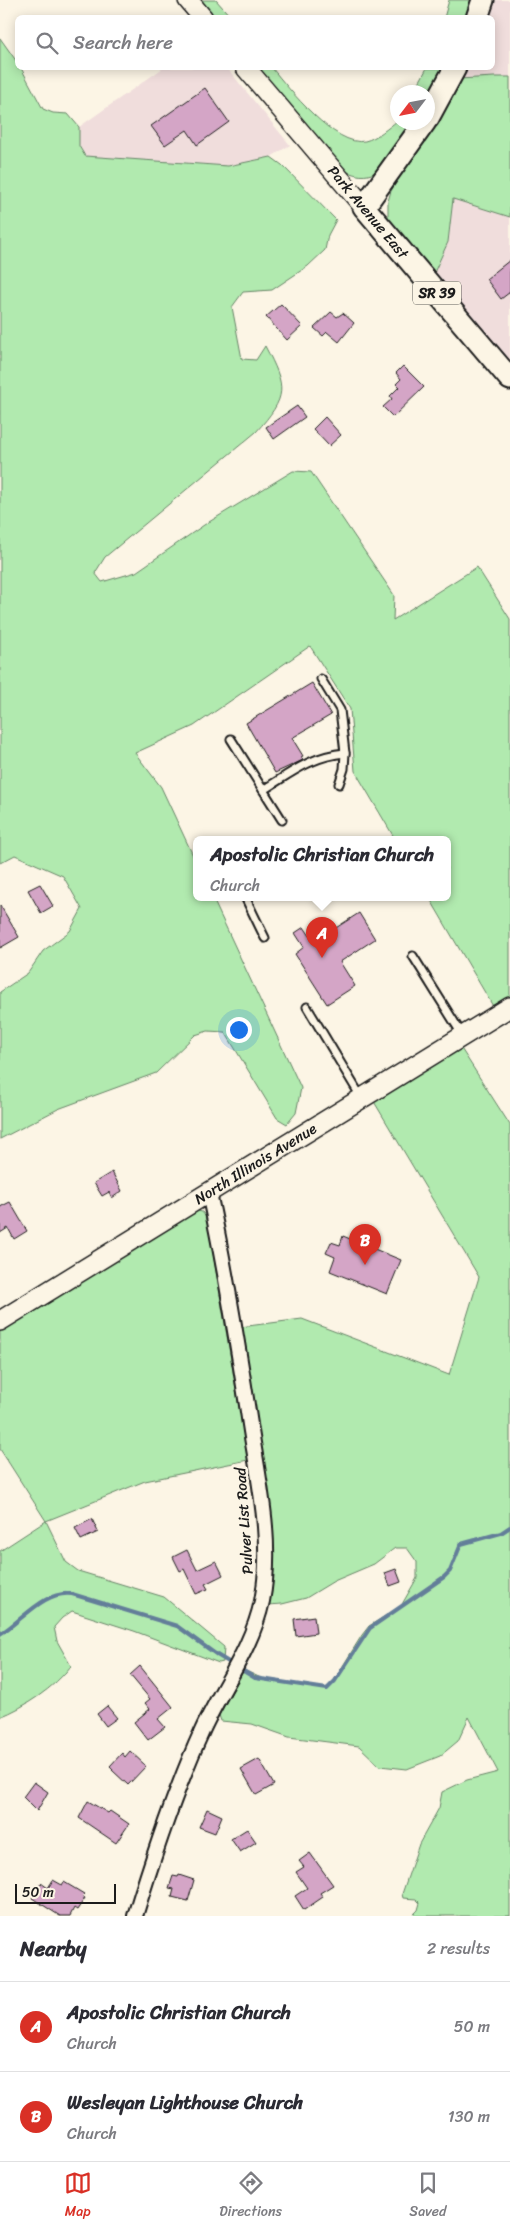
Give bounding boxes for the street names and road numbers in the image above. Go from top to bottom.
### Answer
street label: Park Avenue East [321,159,416,265]
road number: SR 39 [413,282,461,304]
street label: North Illinois Avenue [189,1116,322,1211]
street label: Pulver List Road [227,1466,261,1575]

